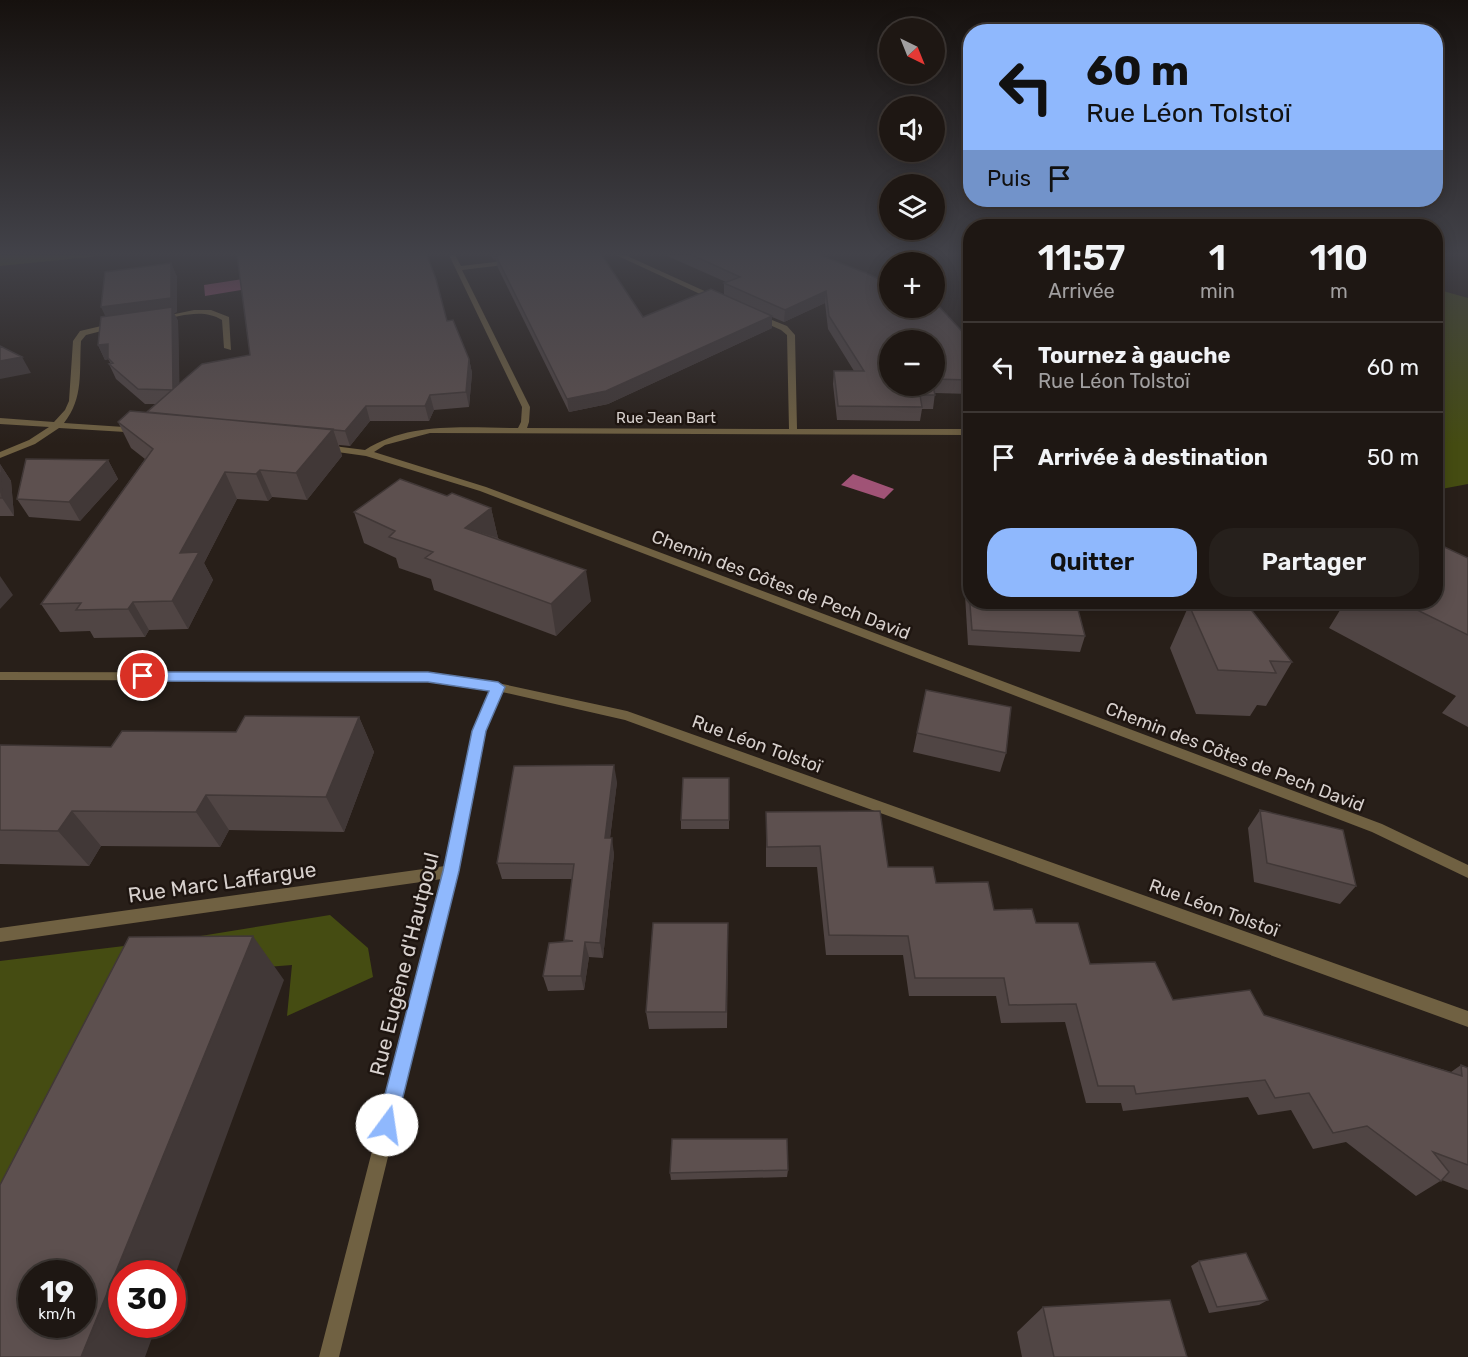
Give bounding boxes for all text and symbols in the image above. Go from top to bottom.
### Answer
north arrow [879,18,945,84]
map controls [879,18,945,396]
text: 60 m [1086,46,1189,96]
icon: left [987,48,1065,126]
button: sound [879,96,945,162]
text: Rue Léon Tolstoï [1086,97,1291,129]
icon: arrive [1043,162,1076,195]
text: Puis [987,165,1031,192]
button: layers [879,174,945,240]
text: 11:57 [1038,236,1125,279]
text: 1 [1209,236,1226,279]
text: 110 [1310,236,1368,279]
button: + [879,252,945,318]
text: Arrivée [1048,279,1115,303]
text: min [1200,279,1235,303]
text: m [1330,279,1348,303]
button: − [879,330,945,396]
text: Tournez à gauche [1038,342,1231,369]
icon: left [987,351,1020,384]
text: 60 m [1367,354,1419,381]
text: Rue Léon Tolstoï [1038,369,1190,393]
street label: Rue Jean Bart [616,409,716,427]
icon: arrive [987,441,1020,474]
text: Arrivée à destination [1038,444,1268,471]
text: 50 m [1367,444,1419,471]
street label: Chemin des Côtes de Pech David [649,525,913,645]
button: Quitter [987,528,1197,597]
button: Partager [1209,528,1419,597]
pin [117,650,168,701]
icon: arrive [126,659,159,692]
street label: Chemin des Côtes de Pech David [1103,697,1367,817]
street label: Rue Léon Tolstoï [689,710,826,778]
street label: Rue Eugène d'Hautpoul [364,850,444,1078]
street label: Rue Marc Laffargue [126,856,318,908]
street label: Rue Léon Tolstoï [1146,874,1283,942]
position arrow [355,1093,419,1157]
speed limit sign: 30 [108,1260,186,1338]
text: 19 [40,1274,74,1310]
text: km/h [38,1305,76,1323]

